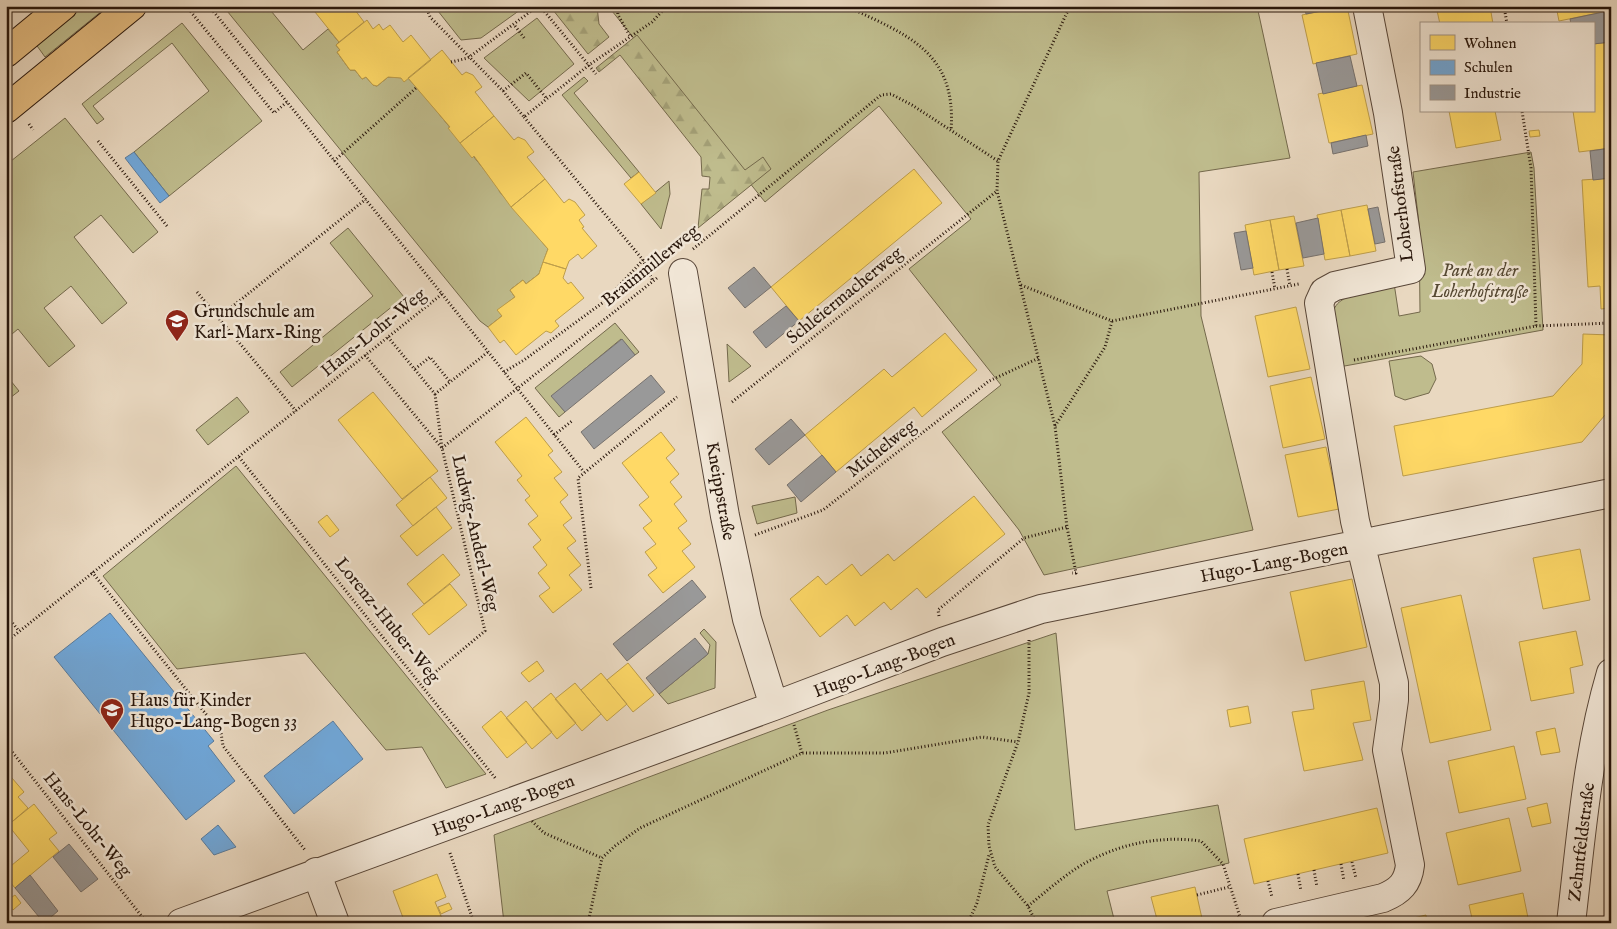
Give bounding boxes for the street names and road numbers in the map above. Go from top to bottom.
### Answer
street label: Loherhofstraße [1383,144,1420,263]
street label: Braunmillerweg [598,220,704,312]
street label: Schleiermacherweg [782,242,908,350]
street label: Hans-Lohr-Weg [317,284,431,383]
street label: Michelweg [843,415,921,483]
street label: Kneippstraße [700,440,739,542]
street label: Ludwig-Anderl-Weg [445,453,504,614]
street label: Hugo-Lang-Bogen [1199,538,1350,589]
street label: Lorenz-Huber-Weg [329,553,445,689]
street label: Hugo-Lang-Bogen [810,629,959,704]
street label: Hans-Lohr-Weg [37,768,136,882]
street label: Hugo-Lang-Bogen [429,770,578,843]
street label: Zehntfeldstraße [1564,781,1601,903]

